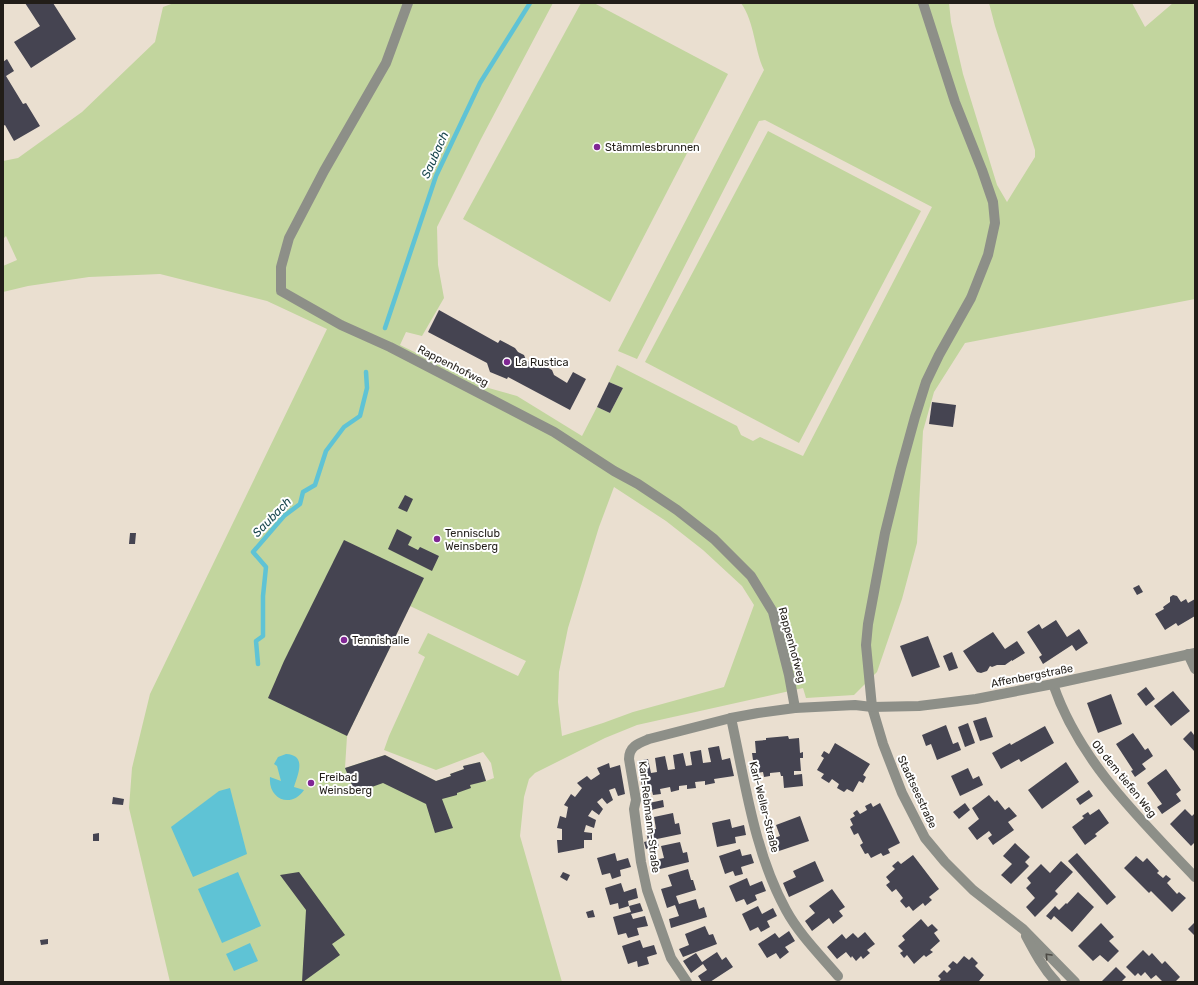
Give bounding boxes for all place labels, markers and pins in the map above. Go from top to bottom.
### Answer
place label: Stämmlesbrunnen [605,141,700,154]
marker: Stämmlesbrunnen [592,142,602,152]
place label: La Rustica [515,356,569,369]
marker: La Rustica [502,357,512,367]
place label: Tennisclub Weinsberg [445,527,500,553]
marker: Tennisclub Weinsberg [432,534,442,544]
place label: Tennishalle [352,634,409,647]
marker: Tennishalle [339,635,349,645]
place label: Freibad Weinsberg [319,771,372,797]
marker: Freibad Weinsberg [306,778,316,788]

